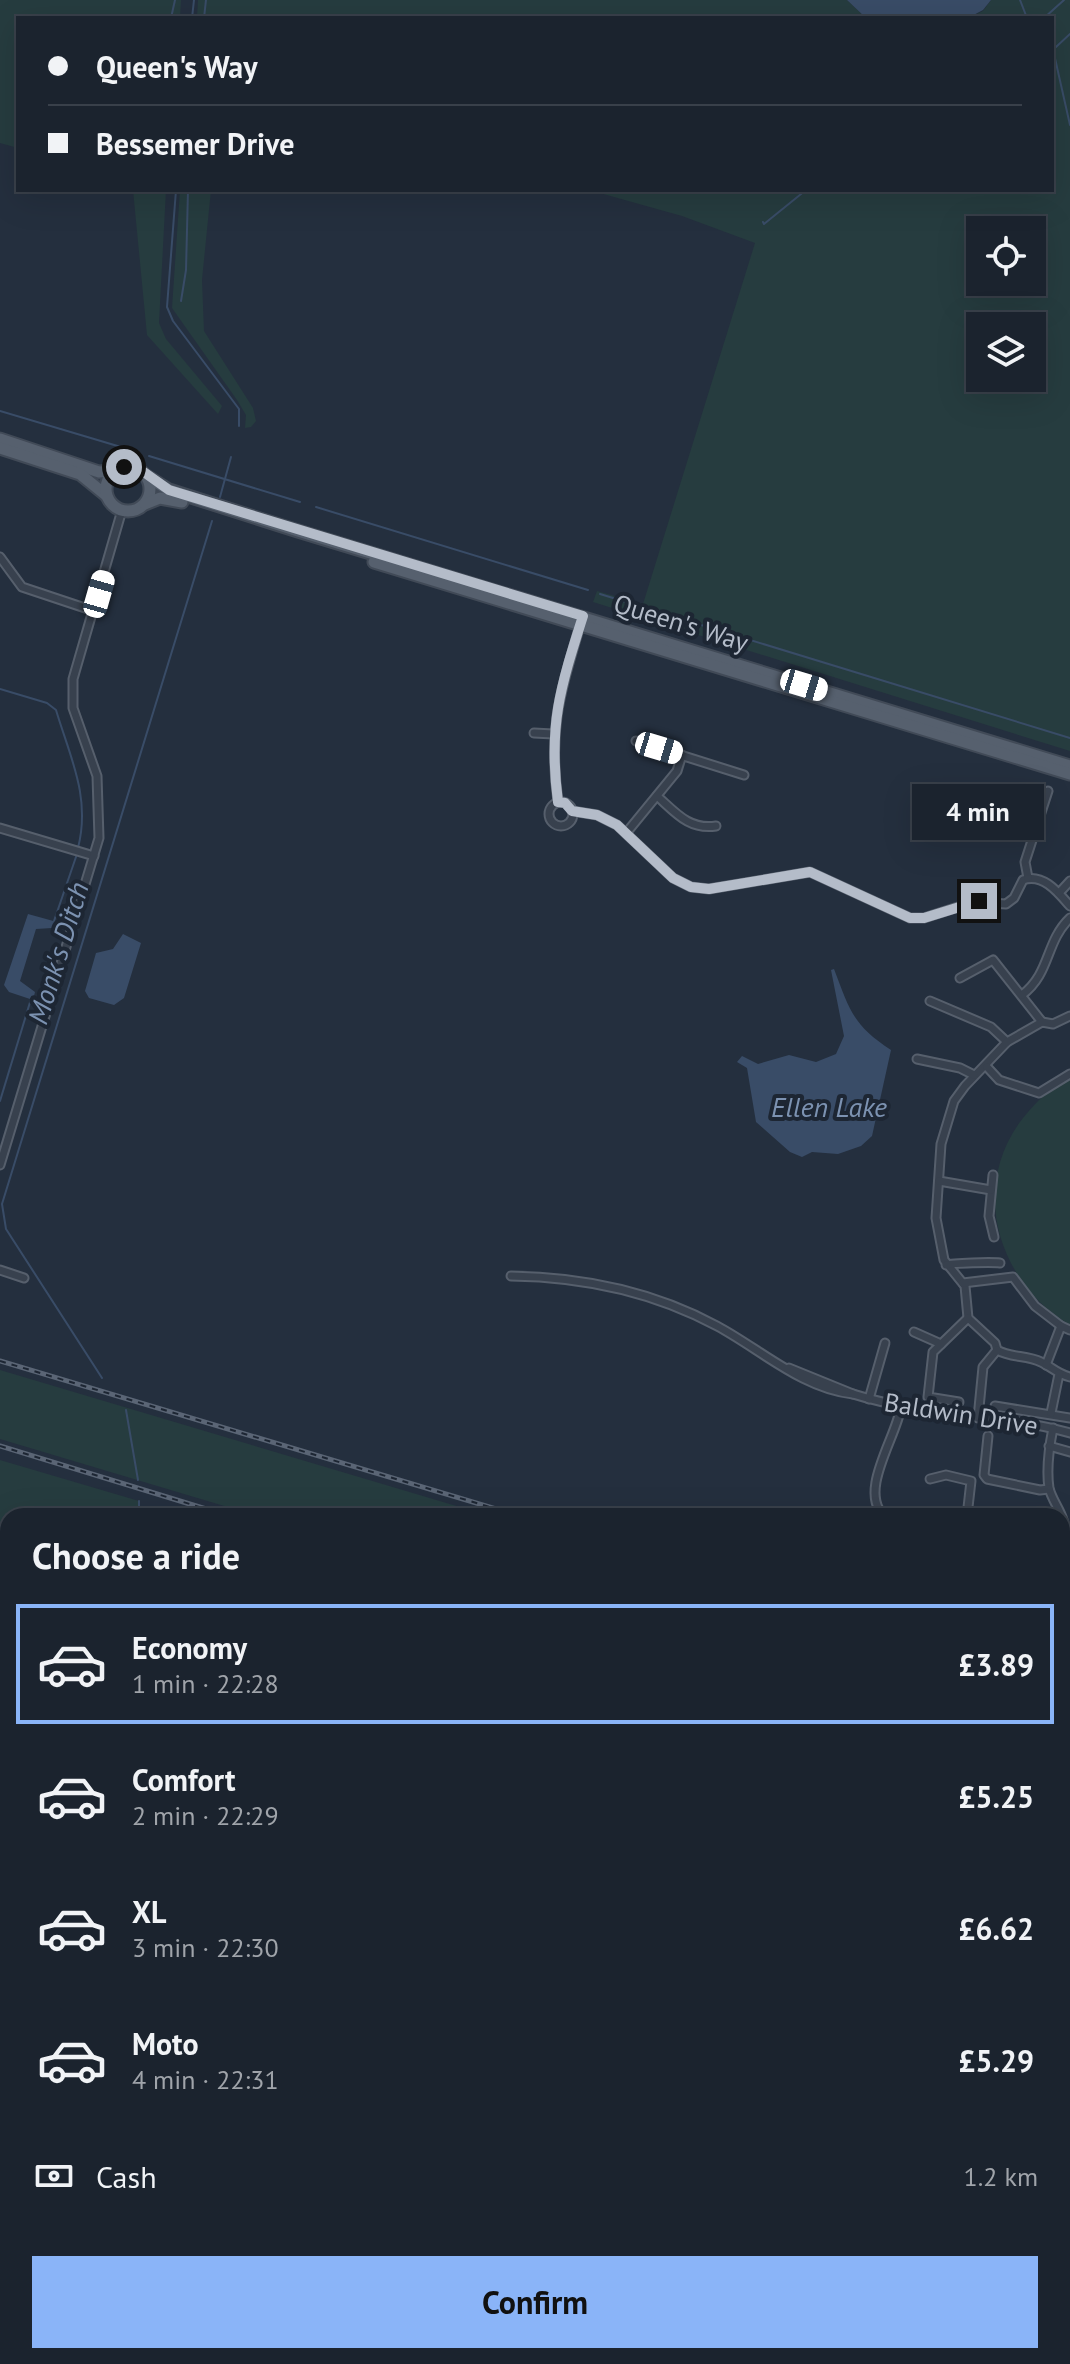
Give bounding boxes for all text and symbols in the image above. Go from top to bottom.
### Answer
text: Queen's Way [96,47,258,86]
text: Bessemer Drive [96,124,294,163]
map controls [966,216,1046,392]
button: locate [966,216,1046,296]
button: layers [966,312,1046,392]
route start [106,449,142,485]
car [81,568,117,620]
street label: Queen's Way [610,586,752,659]
car [778,667,830,703]
car [633,730,685,766]
callout: 4 min [913,785,1045,841]
text: 4 min [946,795,1010,828]
water label: Monk's Ditch [18,877,97,1028]
route end [961,883,997,919]
water label: Ellen Lake [771,1088,887,1125]
street label: Baldwin Drive [882,1385,1040,1442]
text: Choose a ride [32,1532,240,1579]
icon: car [36,1628,108,1700]
text: Economy [132,1628,247,1667]
text: £3.89 [959,1645,1034,1684]
text: 1 min · 22:28 [132,1667,279,1700]
icon: car [36,1760,108,1832]
text: Comfort [132,1760,235,1799]
text: £5.25 [959,1777,1034,1816]
text: 2 min · 22:29 [132,1799,279,1832]
icon: car [36,1892,108,1964]
text: XL [132,1892,166,1931]
text: £6.62 [959,1909,1034,1948]
text: 3 min · 22:30 [132,1931,279,1964]
icon: car [36,2024,108,2096]
text: Moto [132,2024,199,2063]
text: £5.29 [959,2041,1034,2080]
text: 4 min · 22:31 [132,2063,279,2096]
icon: cash [32,2154,76,2198]
text: Cash [96,2157,157,2196]
text: 1.2 km [964,2160,1038,2193]
button: Confirm [32,2256,1038,2348]

